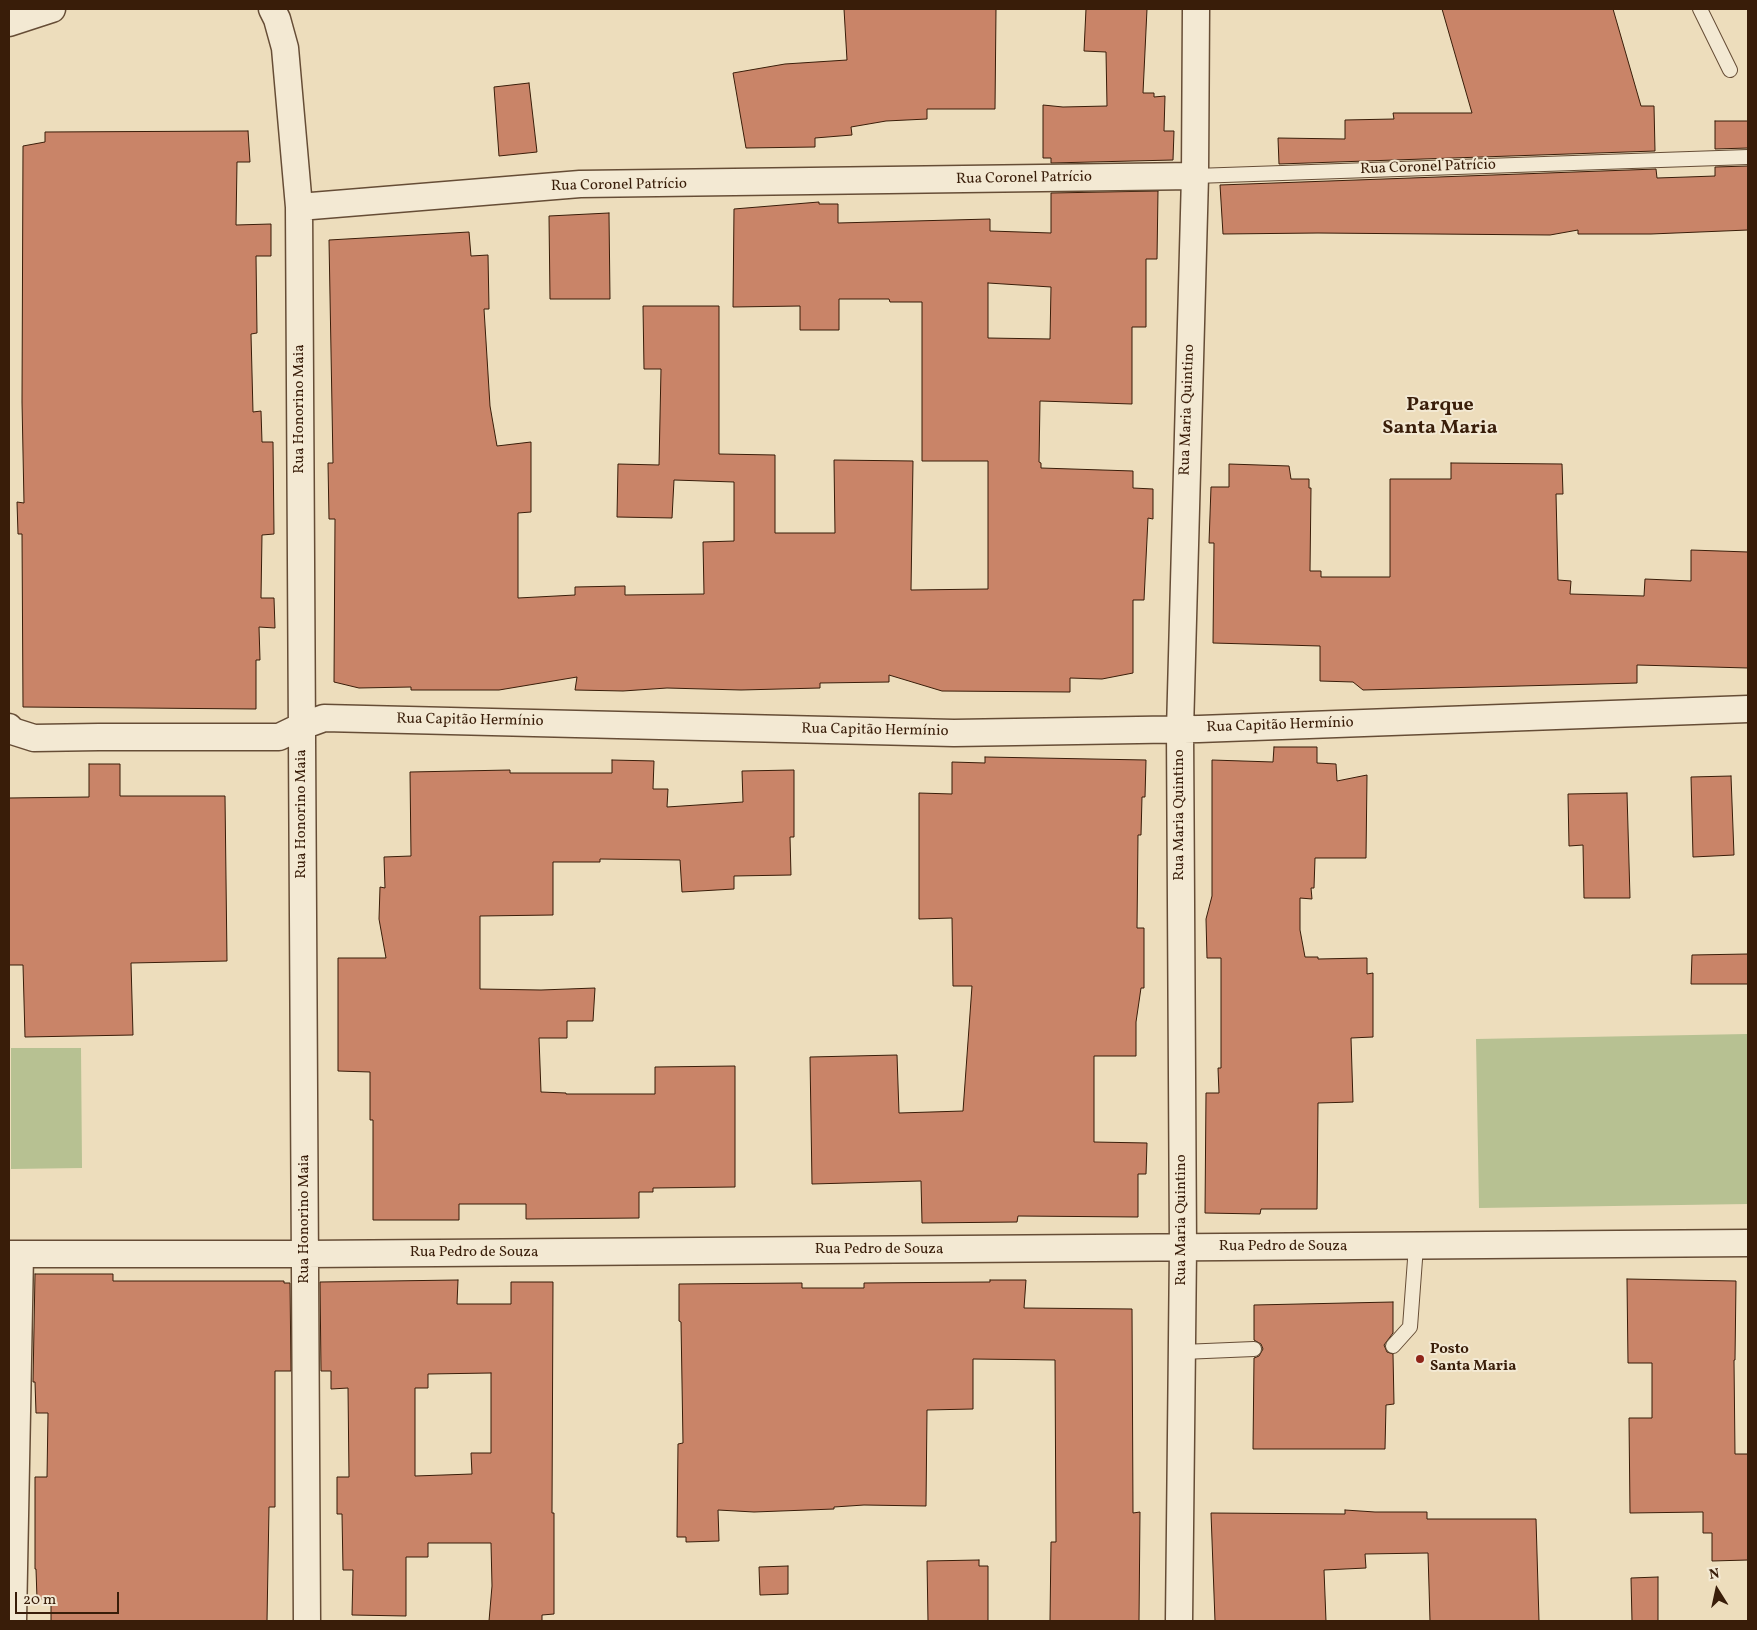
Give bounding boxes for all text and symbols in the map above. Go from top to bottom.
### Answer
street label: Rua Coronel Patrício [1360,157,1496,179]
street label: Rua Coronel Patrício [956,169,1092,189]
street label: Rua Coronel Patrício [551,176,687,196]
street label: Rua Honorino Maia [291,344,309,474]
street label: Rua Maria Quintino [1177,344,1199,476]
district label: Parque Santa Maria [1382,394,1498,441]
street label: Rua Capitão Hermínio [396,711,544,731]
street label: Rua Capitão Hermínio [1206,714,1354,738]
street label: Rua Capitão Hermínio [801,721,949,741]
street label: Rua Honorino Maia [293,749,311,879]
street label: Rua Maria Quintino [1171,749,1189,881]
street label: Rua Honorino Maia [296,1154,314,1284]
street label: Rua Maria Quintino [1173,1154,1191,1286]
street label: Rua Pedro de Souza [1219,1238,1347,1256]
street label: Rua Pedro de Souza [815,1241,943,1259]
street label: Rua Pedro de Souza [410,1244,538,1262]
place label: Posto Santa Maria [1430,1341,1516,1376]
marker: Posto Santa Maria [1414,1353,1426,1365]
text: N [1708,1564,1721,1585]
north arrow [1692,1565,1742,1615]
scale bar [18,1582,121,1614]
text: 20 m [23,1590,56,1611]

